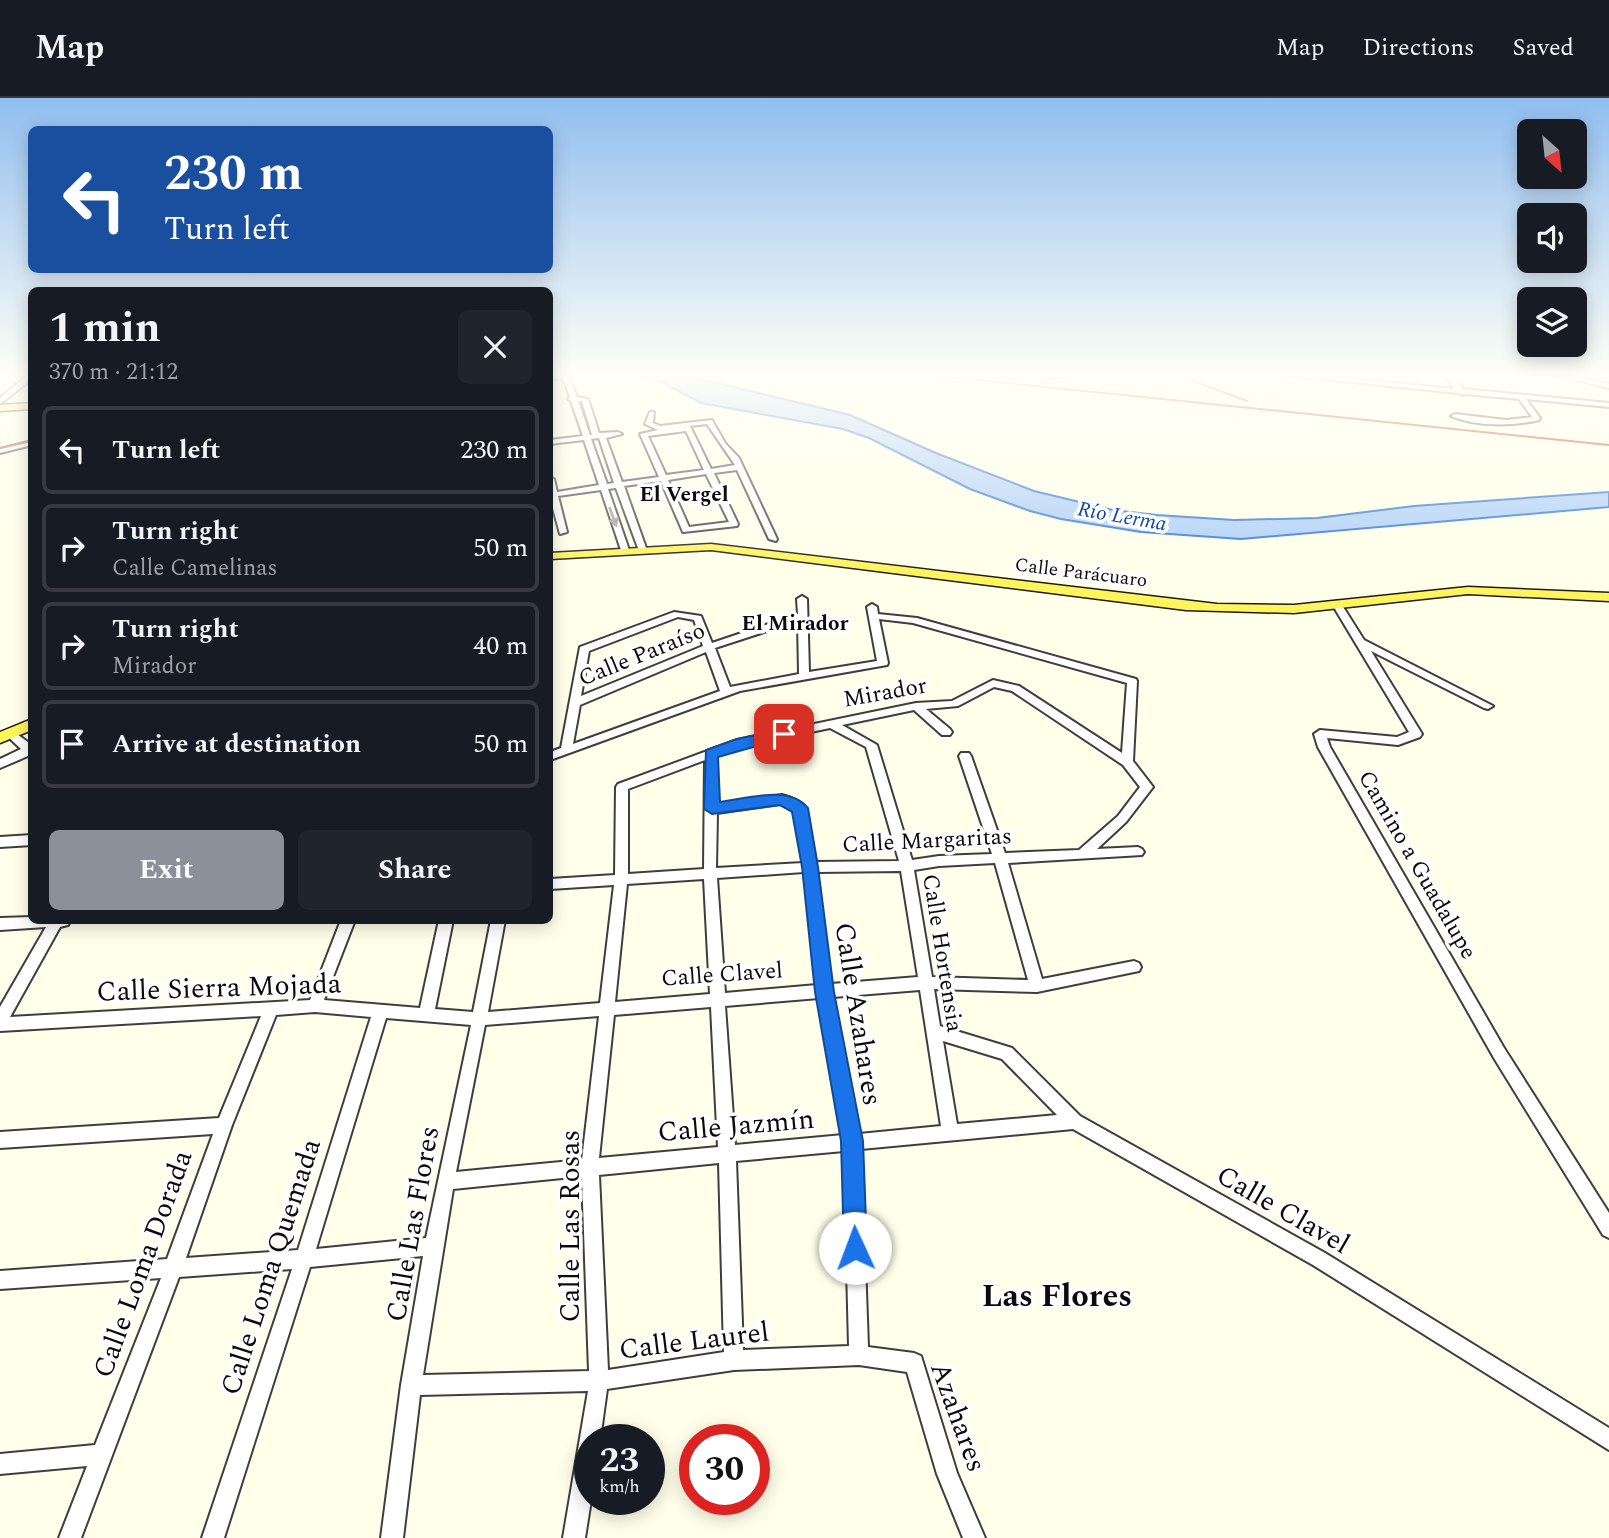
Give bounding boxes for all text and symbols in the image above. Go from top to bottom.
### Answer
text: Map [35,23,104,73]
text: Map [1276,30,1324,66]
text: Directions [1362,30,1474,66]
text: Saved [1512,30,1574,66]
north arrow [1517,119,1587,189]
map controls [1517,119,1587,357]
text: 230 m [164,137,303,212]
icon: left [49,154,140,245]
button: sound [1517,203,1587,273]
text: Turn left [164,205,290,254]
button: layers [1517,287,1587,357]
text: 1 min [49,297,161,360]
button: close [458,310,532,384]
text: 370 m · 21:12 [49,355,178,390]
text: Turn left [112,430,220,470]
text: 230 m [460,430,528,470]
icon: left [53,431,91,469]
district label: El Vergel [639,479,729,511]
water label: Río Lerma [1075,493,1169,541]
one-way arrow [608,507,619,528]
text: Turn right [112,511,239,551]
text: 50 m [473,528,528,568]
icon: right [53,529,91,567]
text: Calle Camelinas [112,551,278,586]
street label: Calle Parácuaro [1013,551,1149,595]
district label: El Mirador [742,608,848,640]
text: Turn right [112,609,239,649]
street label: Calle Paraíso [573,614,711,696]
text: 40 m [473,626,528,666]
icon: right [53,627,91,665]
text: Mirador [112,649,196,684]
street label: Mirador [840,668,930,718]
pin [754,704,814,764]
icon: arrive [765,715,803,753]
text: Arrive at destination [112,724,361,764]
text: 50 m [473,724,528,764]
icon: arrive [53,725,91,763]
street label: Camino a Guadalupe [1349,764,1485,966]
street label: Calle Margaritas [841,819,1013,863]
button: Exit [49,830,284,910]
button: Share [298,830,532,910]
street label: Calle Hortensia [912,872,972,1034]
street label: Calle Azahares [822,919,894,1109]
street label: Calle Clavel [660,953,784,997]
street label: Calle Sierra Mojada [96,962,343,1014]
street label: Calle Jazmín [656,1098,816,1154]
street label: Calle Las Flores [375,1123,451,1325]
street label: Calle Las Rosas [549,1130,592,1322]
street label: Calle Loma Quemada [209,1133,333,1401]
street label: Calle Loma Dorada [82,1144,204,1384]
street label: Calle Clavel [1208,1154,1358,1266]
position arrow [818,1211,892,1285]
district label: Las Flores [982,1272,1132,1321]
street label: Calle Laurel [616,1310,772,1372]
street label: Azahares [918,1356,998,1478]
speed limit sign: 30 [679,1424,770,1515]
text: 23 [600,1434,639,1487]
text: km/h [599,1473,640,1500]

